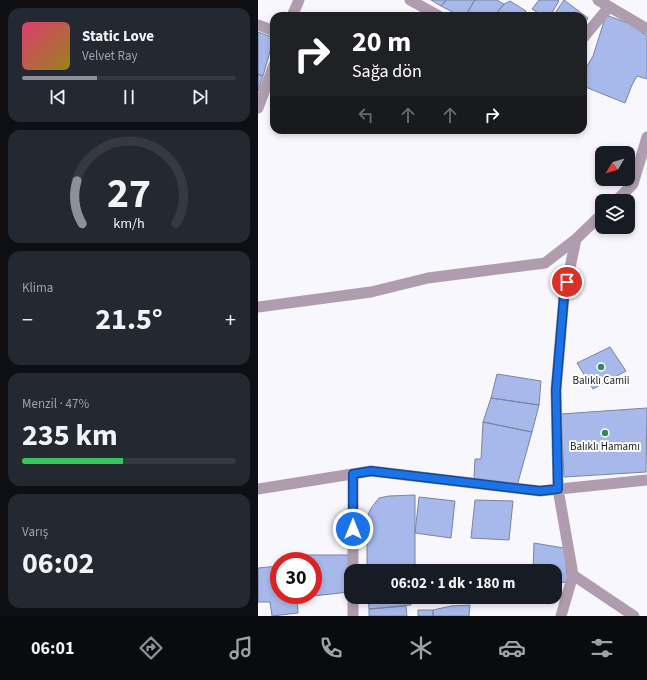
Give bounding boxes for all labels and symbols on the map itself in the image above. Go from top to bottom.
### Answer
north arrow [595,146,635,186]
pin [550,265,584,299]
marker: Balıklı Camii [596,362,606,372]
place label: Balıklı Camii [572,373,630,388]
marker: Balıklı Hamamı [600,428,610,438]
place label: Balıklı Hamamı [570,439,640,454]
position arrow [332,508,374,550]
speed limit sign: 30 [270,552,322,604]

